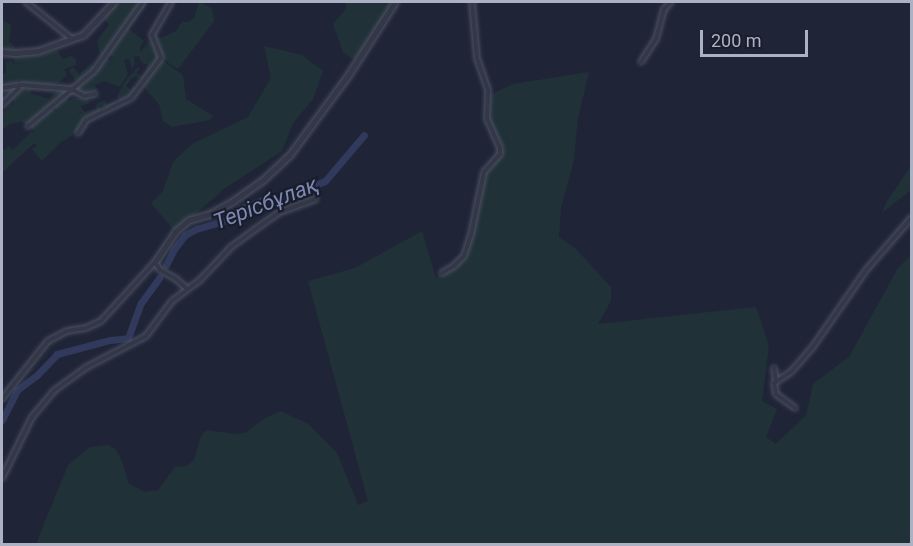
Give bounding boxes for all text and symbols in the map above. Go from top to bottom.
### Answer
scale bar [703,18,811,56]
text: 200 m [711,30,762,51]
water label: Терісбұлақ [210,171,322,235]

